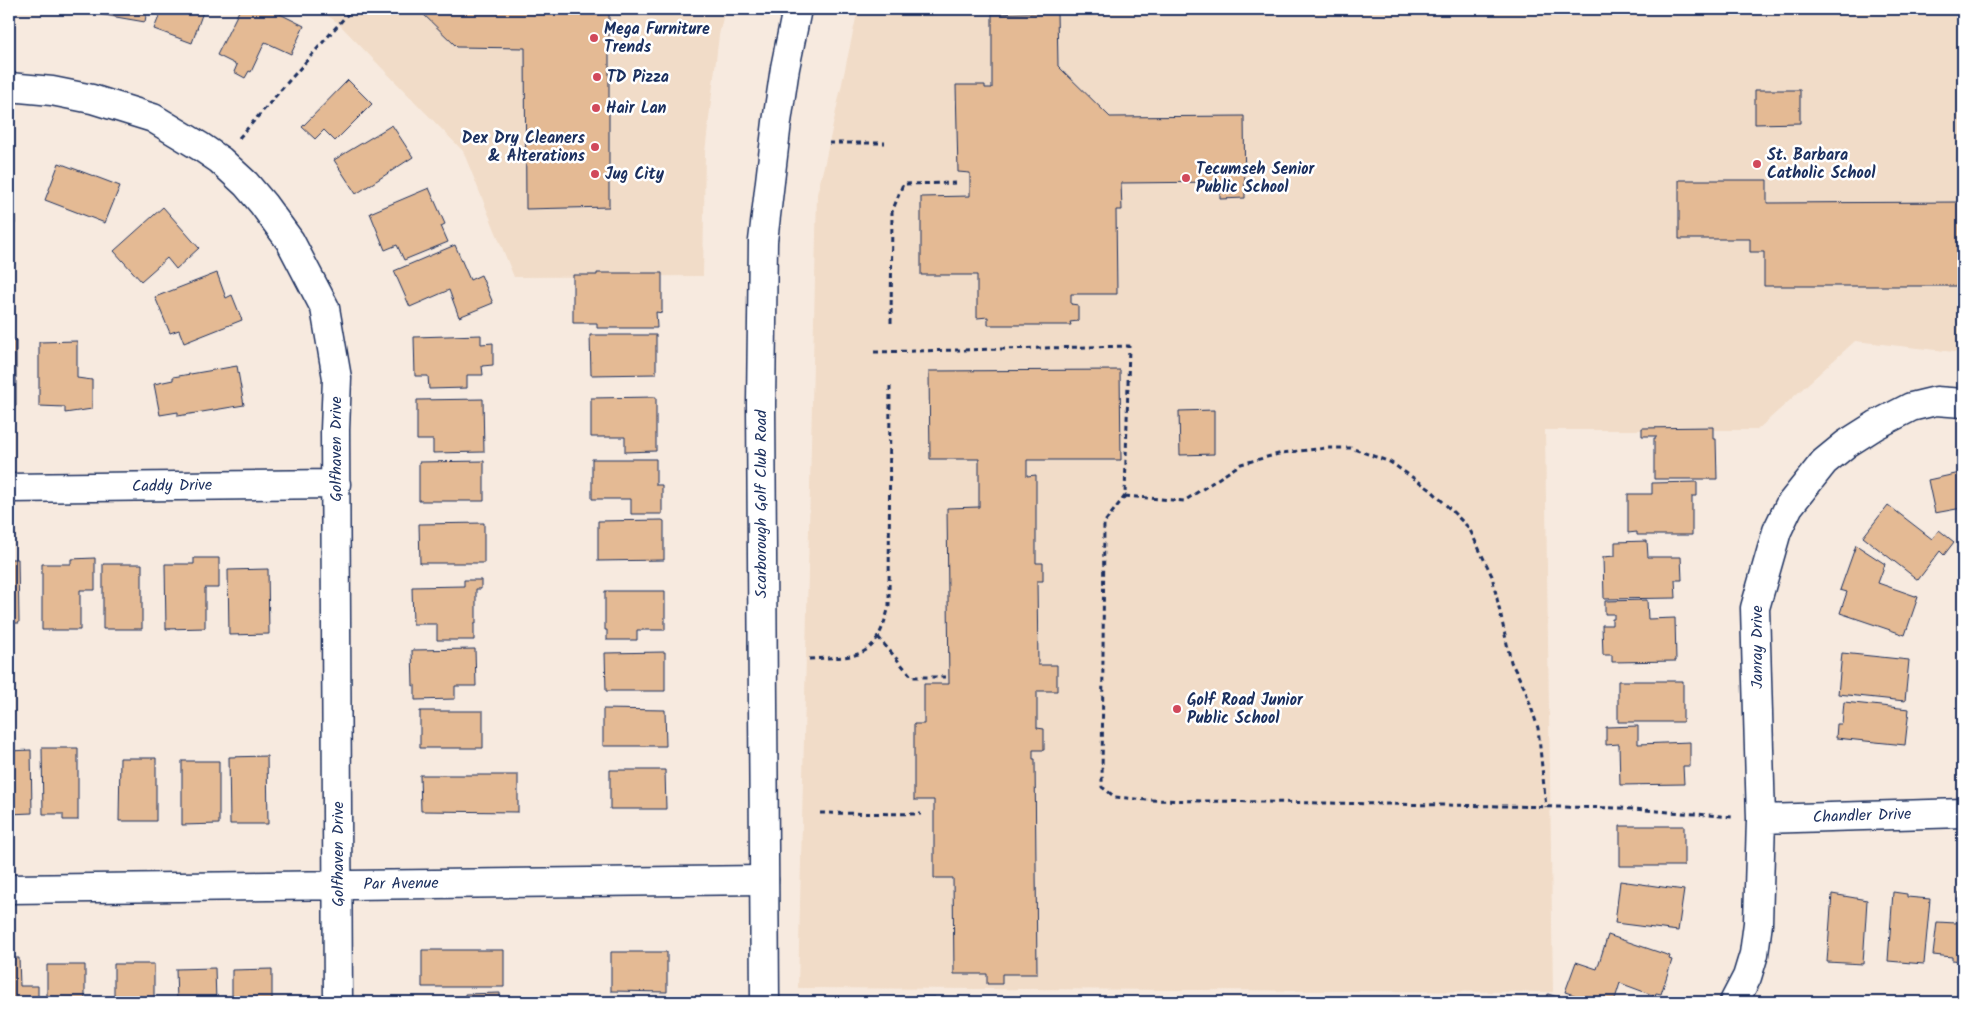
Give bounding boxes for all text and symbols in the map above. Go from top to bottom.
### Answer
place label: Mega Furniture Trends [604,17,710,60]
marker: Mega Furniture Trends [588,32,600,44]
place label: TD Pizza [607,65,669,90]
marker: TD Pizza [591,71,603,83]
place label: Hair Lan [606,96,667,121]
marker: Hair Lan [590,102,602,114]
place label: Dex Dry Cleaners & Alterations [462,126,586,169]
marker: Dex Dry Cleaners & Alterations [589,141,601,153]
place label: St. Barbara Catholic School [1767,143,1876,186]
place label: Tecumseh Senior Public School [1196,157,1316,200]
marker: St. Barbara Catholic School [1751,158,1763,170]
place label: Jug City [605,162,665,187]
marker: Jug City [589,168,601,180]
marker: Tecumseh Senior Public School [1180,172,1192,184]
street label: Golfhaven Drive [324,396,349,502]
street label: Scarborough Golf Club Road [749,409,774,598]
street label: Caddy Drive [132,473,212,499]
street label: Janray Drive [1745,605,1770,689]
place label: Golf Road Junior Public School [1187,688,1304,731]
marker: Golf Road Junior Public School [1171,703,1183,715]
street label: Golfhaven Drive [326,801,351,907]
street label: Chandler Drive [1812,802,1912,830]
street label: Par Avenue [363,871,439,897]

